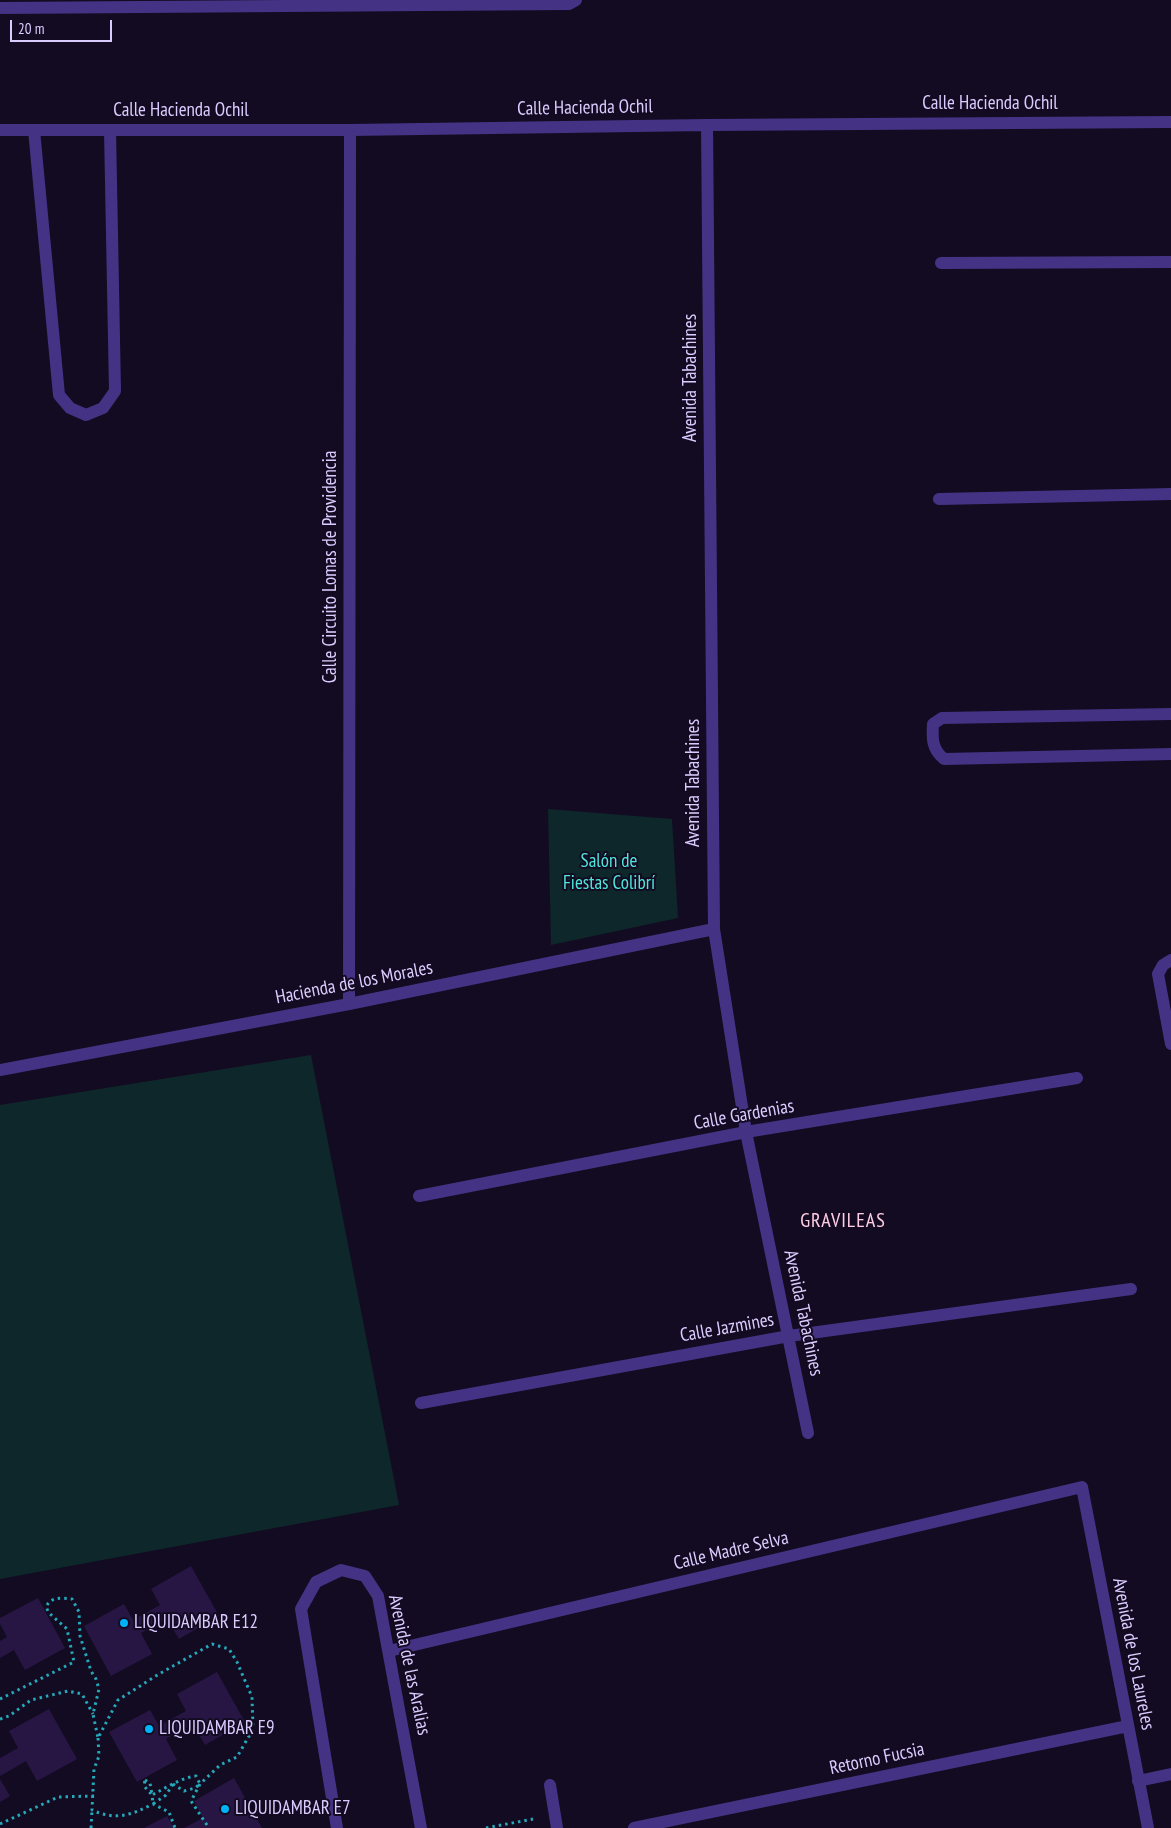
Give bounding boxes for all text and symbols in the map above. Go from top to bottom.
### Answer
scale bar [12,10,115,42]
text: 20 m [18,19,44,38]
street label: Calle Hacienda Ochil [922,93,1058,115]
street label: Calle Hacienda Ochil [517,95,653,121]
street label: Calle Hacienda Ochil [113,100,249,122]
street label: Avenida Tabachines [680,314,702,442]
street label: Calle Circuito Lomas de Providencia [320,451,342,683]
street label: Avenida Tabachines [683,719,705,847]
park label: Salón de Fiestas Colibrí [563,851,655,895]
street label: Hacienda de los Morales [273,957,435,1009]
street label: Calle Gardenias [692,1095,796,1135]
district label: GRAVILEAS [799,1209,887,1233]
street label: Avenida Tabachines [779,1248,827,1378]
street label: Calle Jazmines [678,1309,776,1347]
street label: Calle Madre Selva [671,1527,791,1575]
street label: Avenida de los Laureles [1107,1576,1159,1732]
street label: Avenida de las Aralias [383,1593,435,1737]
place label: LIQUIDAMBAR E12 [134,1612,258,1634]
marker: LIQUIDAMBAR E12 [118,1617,130,1629]
place label: LIQUIDAMBAR E9 [159,1718,275,1740]
marker: LIQUIDAMBAR E9 [143,1723,155,1735]
street label: Retorno Fucsia [828,1738,926,1780]
place label: LIQUIDAMBAR E7 [235,1798,351,1820]
marker: LIQUIDAMBAR E7 [219,1803,231,1815]

